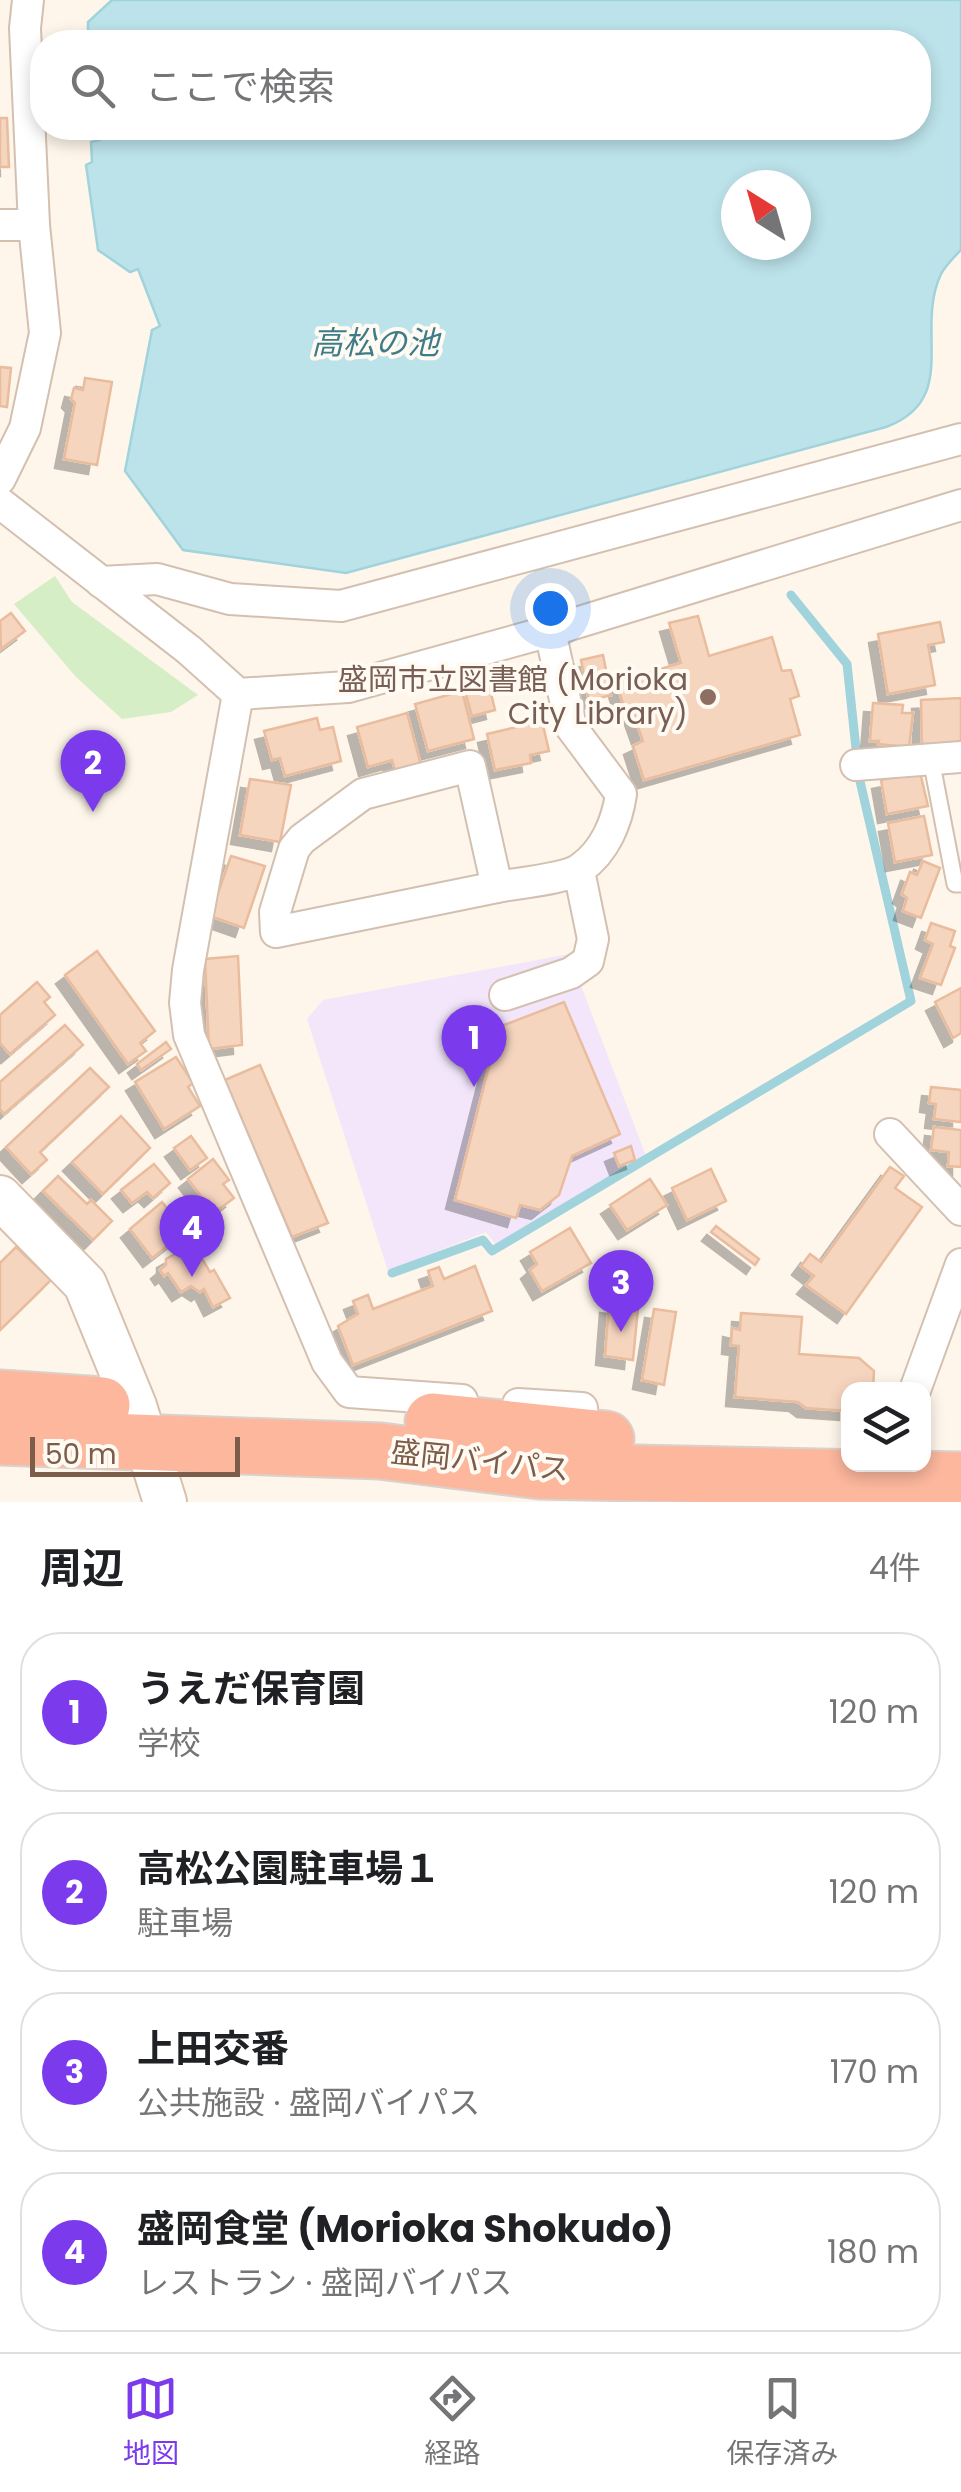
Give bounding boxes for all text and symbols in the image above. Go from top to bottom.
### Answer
search box [30,30,931,140]
icon: search [65,58,120,113]
text: ここで検索 [145,60,335,113]
north arrow [721,170,811,260]
water label: 高松の池 [311,320,442,365]
your location [525,583,576,634]
place label: 盛岡市立図書館 (Morioka City Library) [338,658,688,735]
marker: 盛岡市立図書館 (Morioka City Library) [697,686,719,708]
pin: 2 [61,730,126,812]
pin: 1 [442,1004,506,1087]
pin: 4 [160,1194,224,1277]
pin: 3 [588,1250,654,1332]
map controls [841,1382,931,1472]
button: layers [841,1382,931,1472]
street label: 盛岡バイパス [389,1430,572,1491]
scale bar [30,1432,240,1476]
text: 50 m [45,1435,116,1474]
text: 周辺 [40,1539,124,1598]
text: 4件 [869,1545,921,1590]
text: うえだ保育園 [137,1662,365,1715]
text: 1 [68,1689,81,1734]
text: 120 m [829,1689,919,1734]
text: 学校 [137,1720,201,1765]
text: 高松公園駐車場１ [137,1842,441,1895]
text: 2 [65,1869,84,1914]
text: 120 m [829,1869,919,1914]
text: 駐車場 [137,1900,233,1945]
text: 上田交番 [137,2022,289,2075]
text: 3 [65,2049,84,2094]
text: 170 m [830,2049,919,2094]
text: 公共施設 · 盛岡バイパス [137,2080,480,2125]
text: 盛岡食堂 (Morioka Shokudo) [137,2202,674,2255]
text: 4 [64,2229,85,2274]
text: 180 m [827,2229,919,2274]
text: レストラン · 盛岡バイパス [137,2260,512,2305]
tab: 地図 [123,2371,179,2475]
tab: 経路 [424,2371,480,2475]
tab: 保存済み [726,2371,838,2475]

